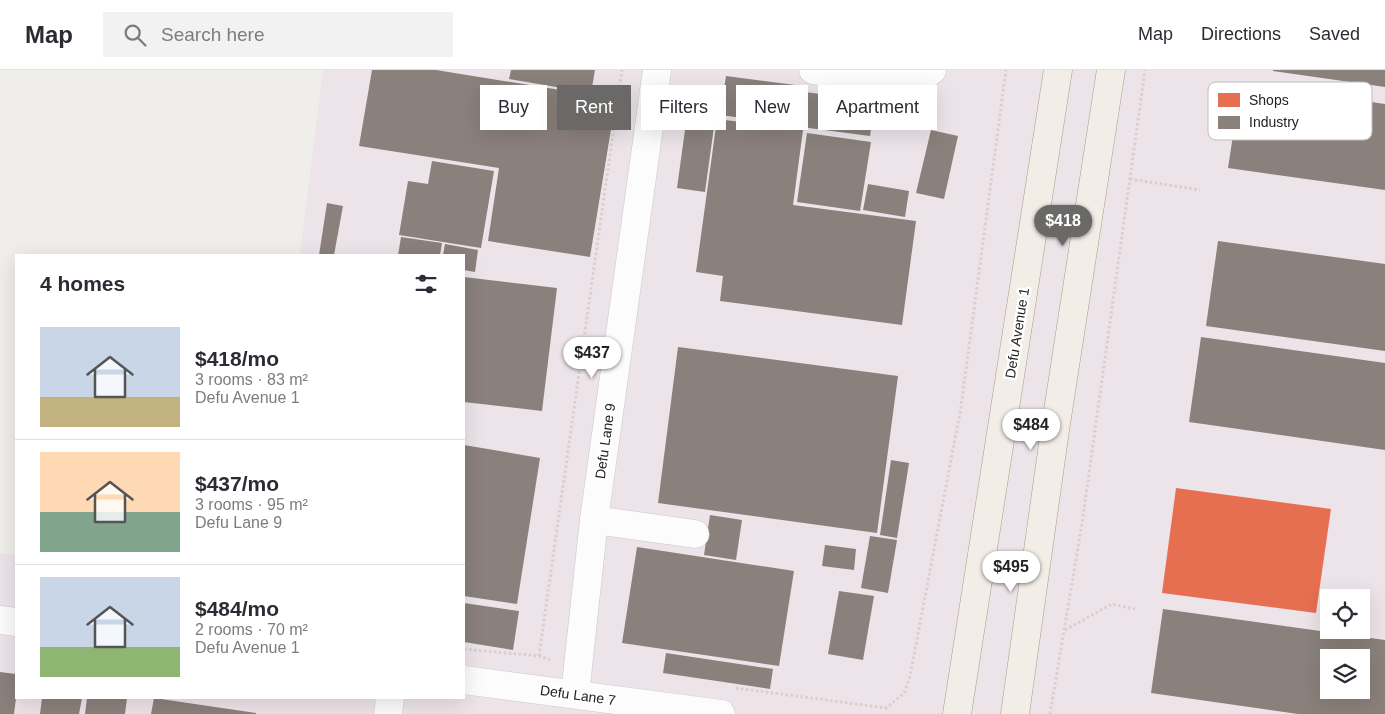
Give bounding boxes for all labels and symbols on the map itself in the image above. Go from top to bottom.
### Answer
legend [1208,82,1372,140]
text: Shops [1249,92,1289,108]
text: Industry [1249,114,1299,130]
pin: $418 [1033,204,1093,247]
street label: Defu Avenue 1 [1002,286,1032,379]
pin: $437 [562,336,622,379]
street label: Defu Lane 9 [592,402,618,480]
pin: $484 [1001,408,1061,451]
pin: $495 [981,550,1041,593]
street label: Defu Lane 7 [539,682,617,708]

